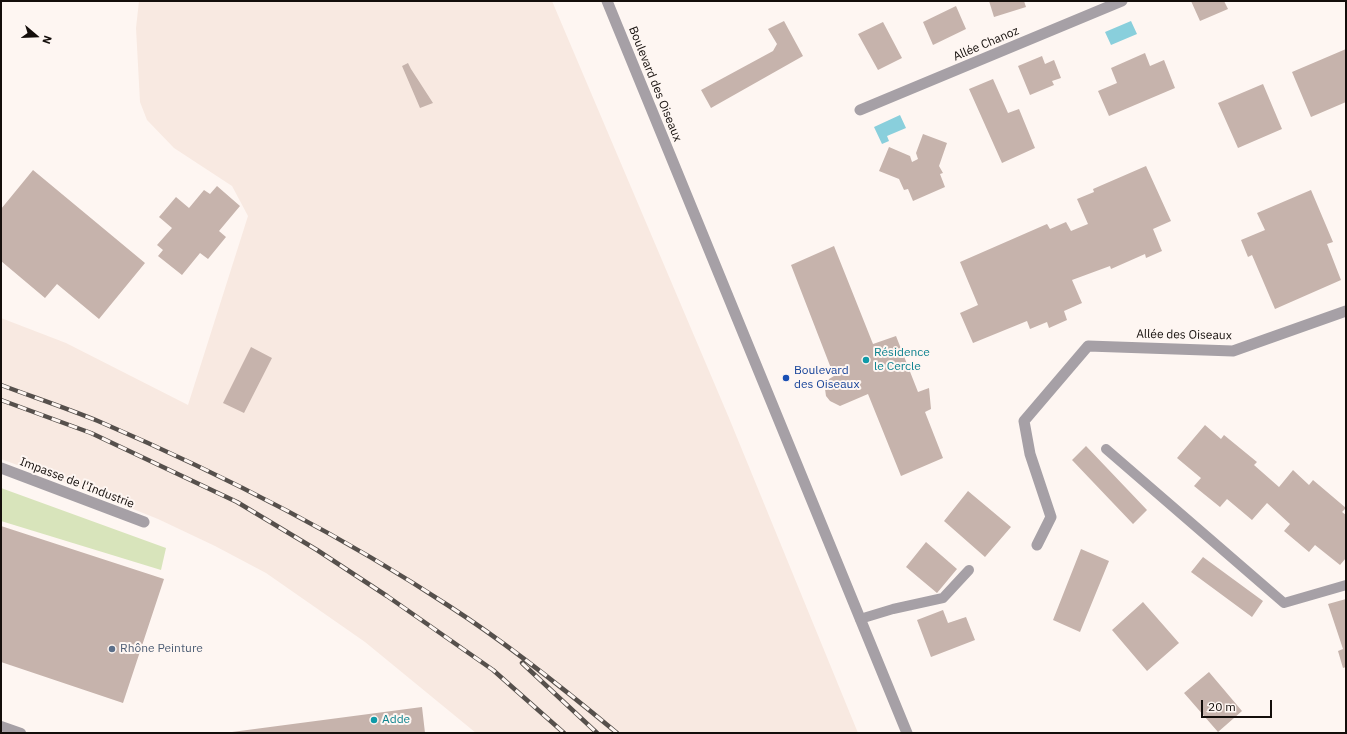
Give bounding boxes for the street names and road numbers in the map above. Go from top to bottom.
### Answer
street label: Boulevard des Oiseaux [625,24,685,144]
street label: Allée Chanoz [951,24,1021,64]
street label: Allée des Oiseaux [1136,327,1232,343]
street label: Impasse de l'Industrie [18,454,136,512]

